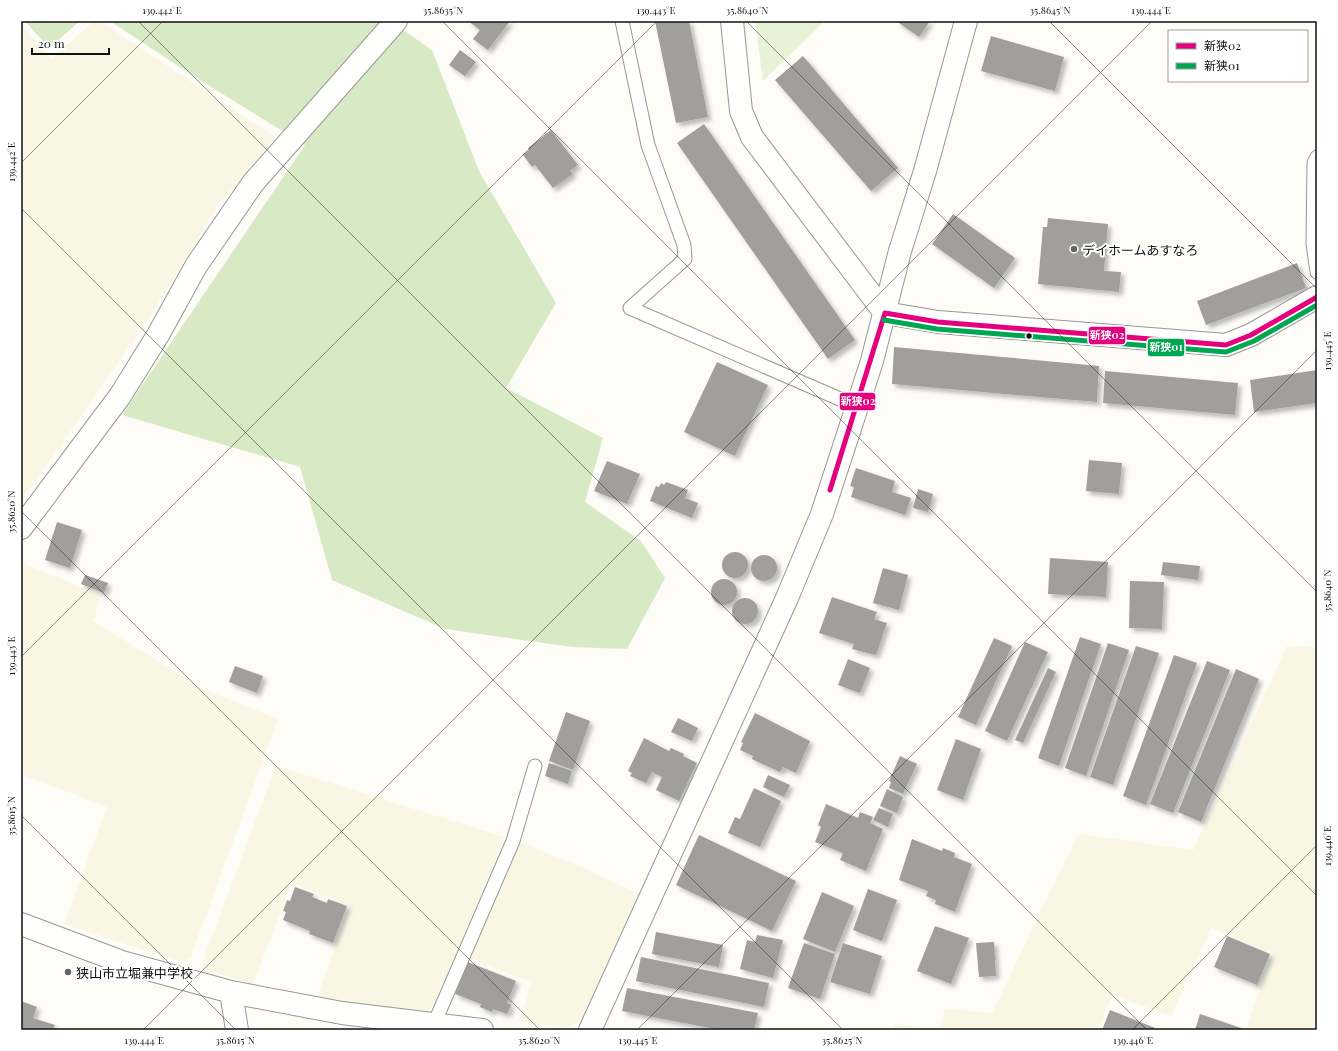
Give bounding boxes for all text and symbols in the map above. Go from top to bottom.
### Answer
text: 139.442°E [142,3,182,17]
text: 35.8635°N [423,3,463,17]
text: 139.443°E [636,3,676,17]
text: 35.8640°N [726,3,768,17]
text: 35.8645°N [1030,3,1070,17]
text: 139.444°E [1131,3,1171,17]
scale bar [32,30,109,56]
legend [1168,30,1308,82]
text: 20 m [38,35,65,51]
text: 新狭02 [1204,37,1241,53]
text: 新狭01 [1204,57,1240,73]
text: 139.442°E [4,142,18,182]
place label: デイホームあすなろ [1082,241,1199,258]
marker: デイホームあすなろ [1069,244,1079,254]
line badge: 新狭02 [1088,326,1126,345]
text: 新狭02 [1090,327,1125,342]
unlabelled marker [1024,331,1034,341]
text: 139.445°E [1320,332,1334,371]
line badge: 新狭01 [1147,338,1185,357]
text: 新狭01 [1149,339,1183,354]
line badge: 新狭02 [839,392,876,411]
text: 新狭02 [841,393,876,408]
text: 35.8620°N [4,491,18,533]
text: 35.8640°N [1320,570,1334,612]
text: 139.443°E [4,636,18,676]
text: 35.8615°N [4,796,18,836]
text: 139.446°E [1320,826,1334,866]
place label: 狭山市立堀兼中学校 [76,964,193,981]
marker: 狭山市立堀兼中学校 [63,967,73,977]
text: 139.444°E [124,1033,164,1047]
text: 35.8615°N [215,1033,255,1047]
text: 35.8620°N [518,1033,560,1047]
text: 139.445°E [619,1033,658,1047]
text: 35.8625°N [822,1033,862,1047]
text: 139.446°E [1113,1033,1153,1047]

